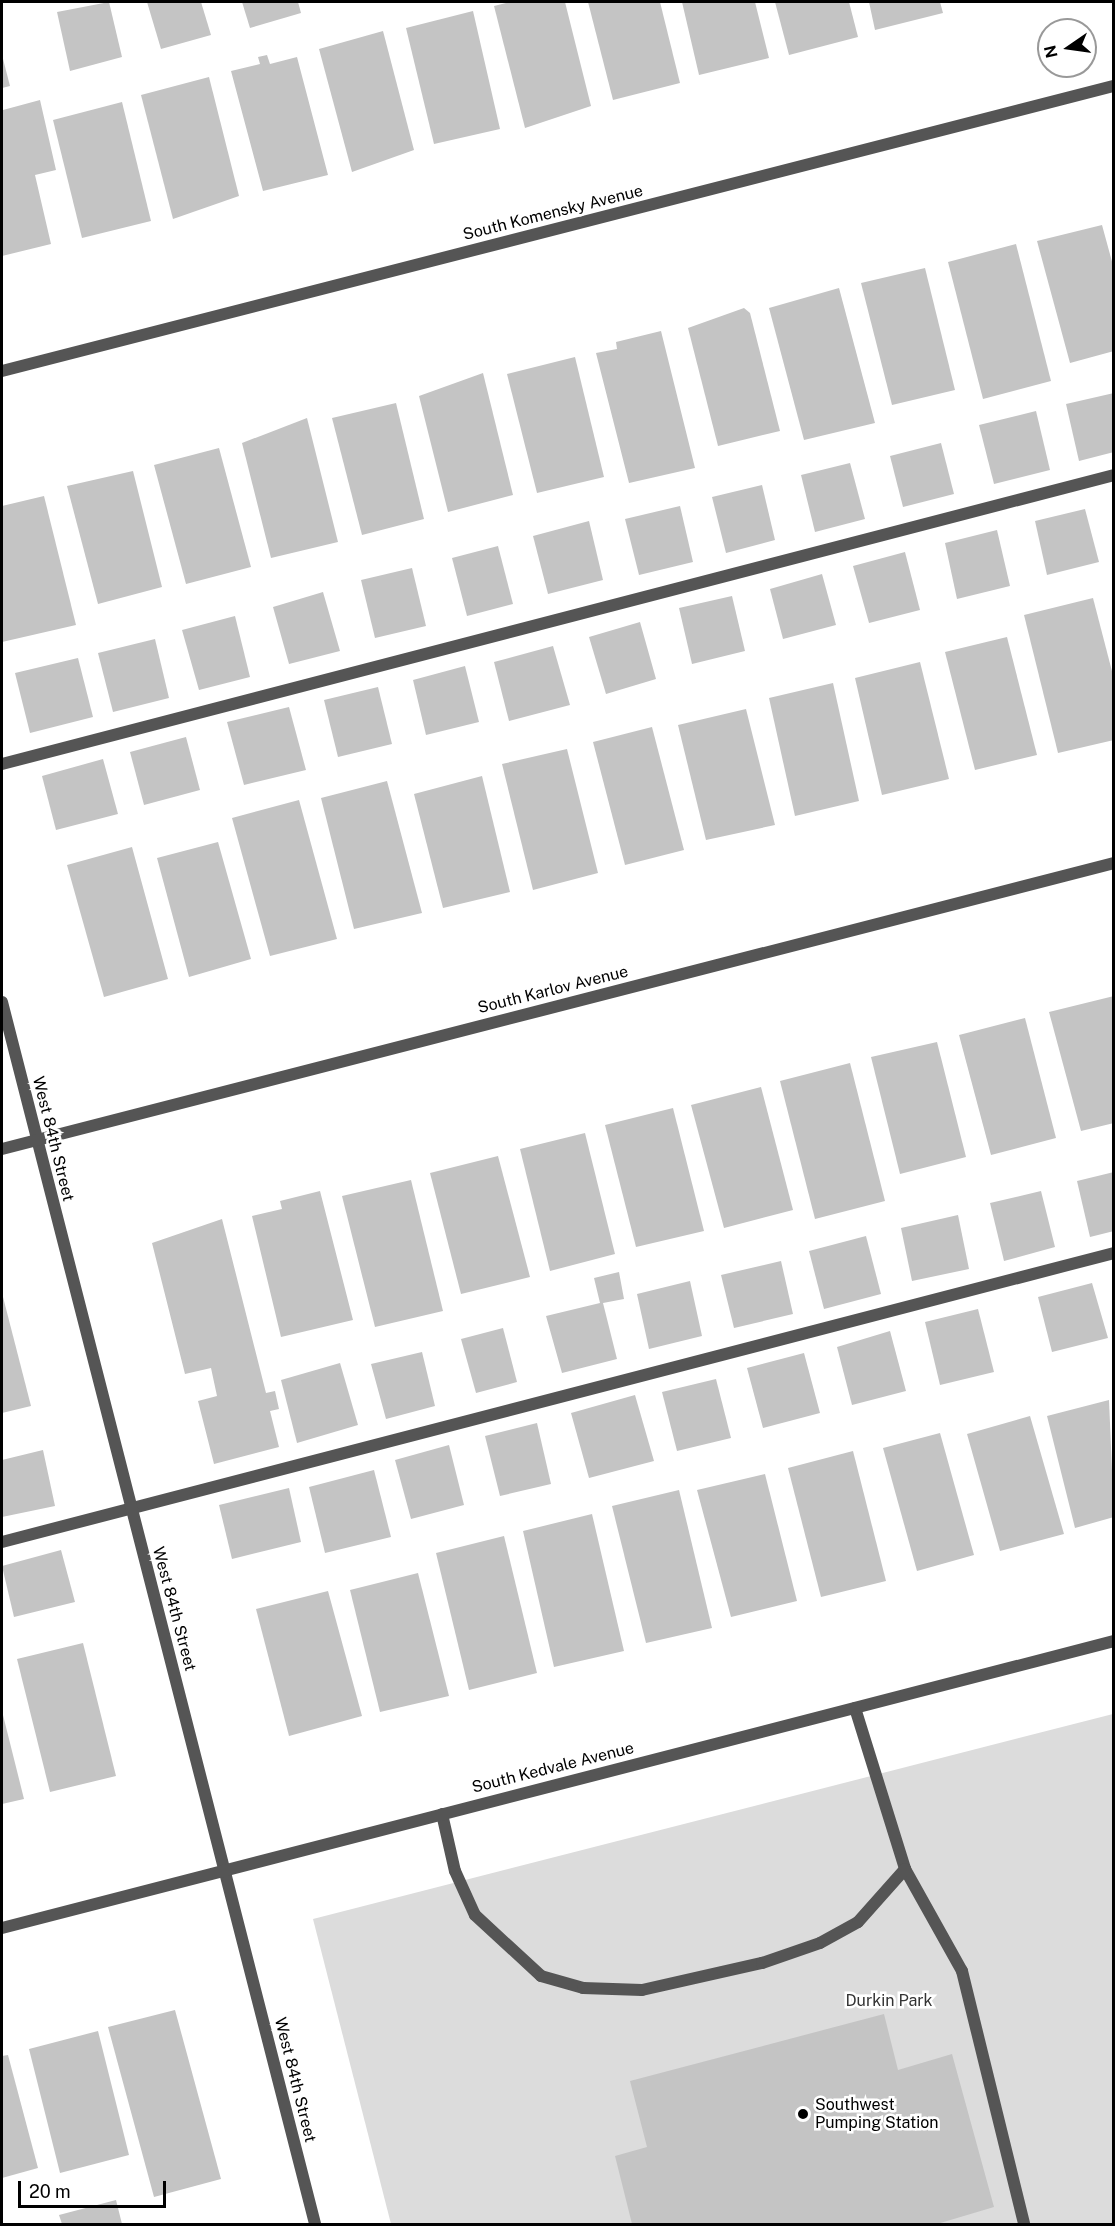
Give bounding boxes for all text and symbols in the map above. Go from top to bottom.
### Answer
north arrow [1037,18,1097,78]
text: N [1040,43,1062,60]
street label: South Komensky Avenue [461,181,645,245]
street label: South Karlov Avenue [476,962,630,1018]
street label: West 84th Street [28,1075,78,1203]
street label: West 84th Street [148,1545,200,1673]
street label: South Kedvale Avenue [470,1739,636,1797]
park label: Durkin Park [845,1991,933,2011]
street label: West 84th Street [270,2016,320,2144]
place label: Southwest Pumping Station [815,2095,939,2133]
marker: Southwest Pumping Station [796,2107,810,2121]
scale bar [21,2169,170,2207]
text: 20 m [29,2181,71,2202]

